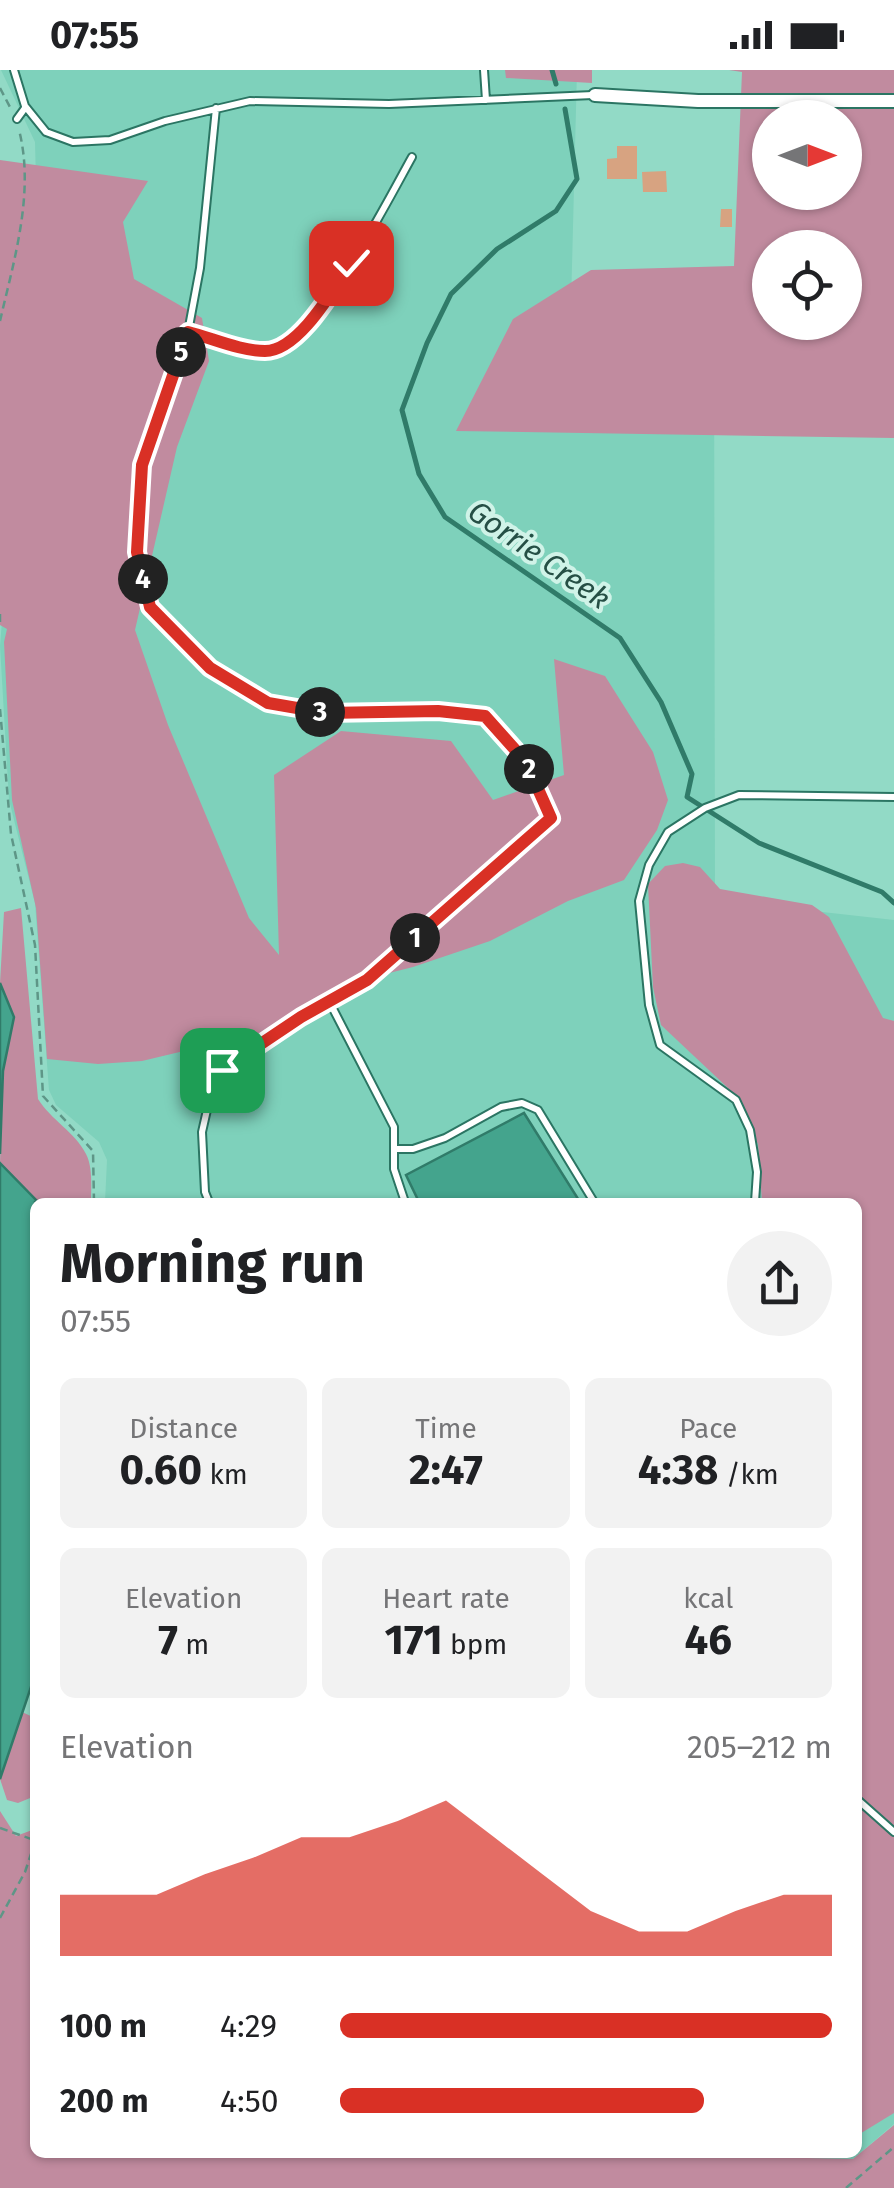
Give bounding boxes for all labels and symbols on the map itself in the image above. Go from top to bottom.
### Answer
north arrow [752,100,862,210]
pin [309,221,394,306]
pin: 5 [156,327,206,377]
water label: Gorrie Creek [461,493,617,617]
pin: 4 [118,554,168,604]
pin: 3 [295,687,345,737]
pin: 2 [504,744,554,794]
pin: 1 [390,913,440,963]
pin [180,1028,265,1113]

